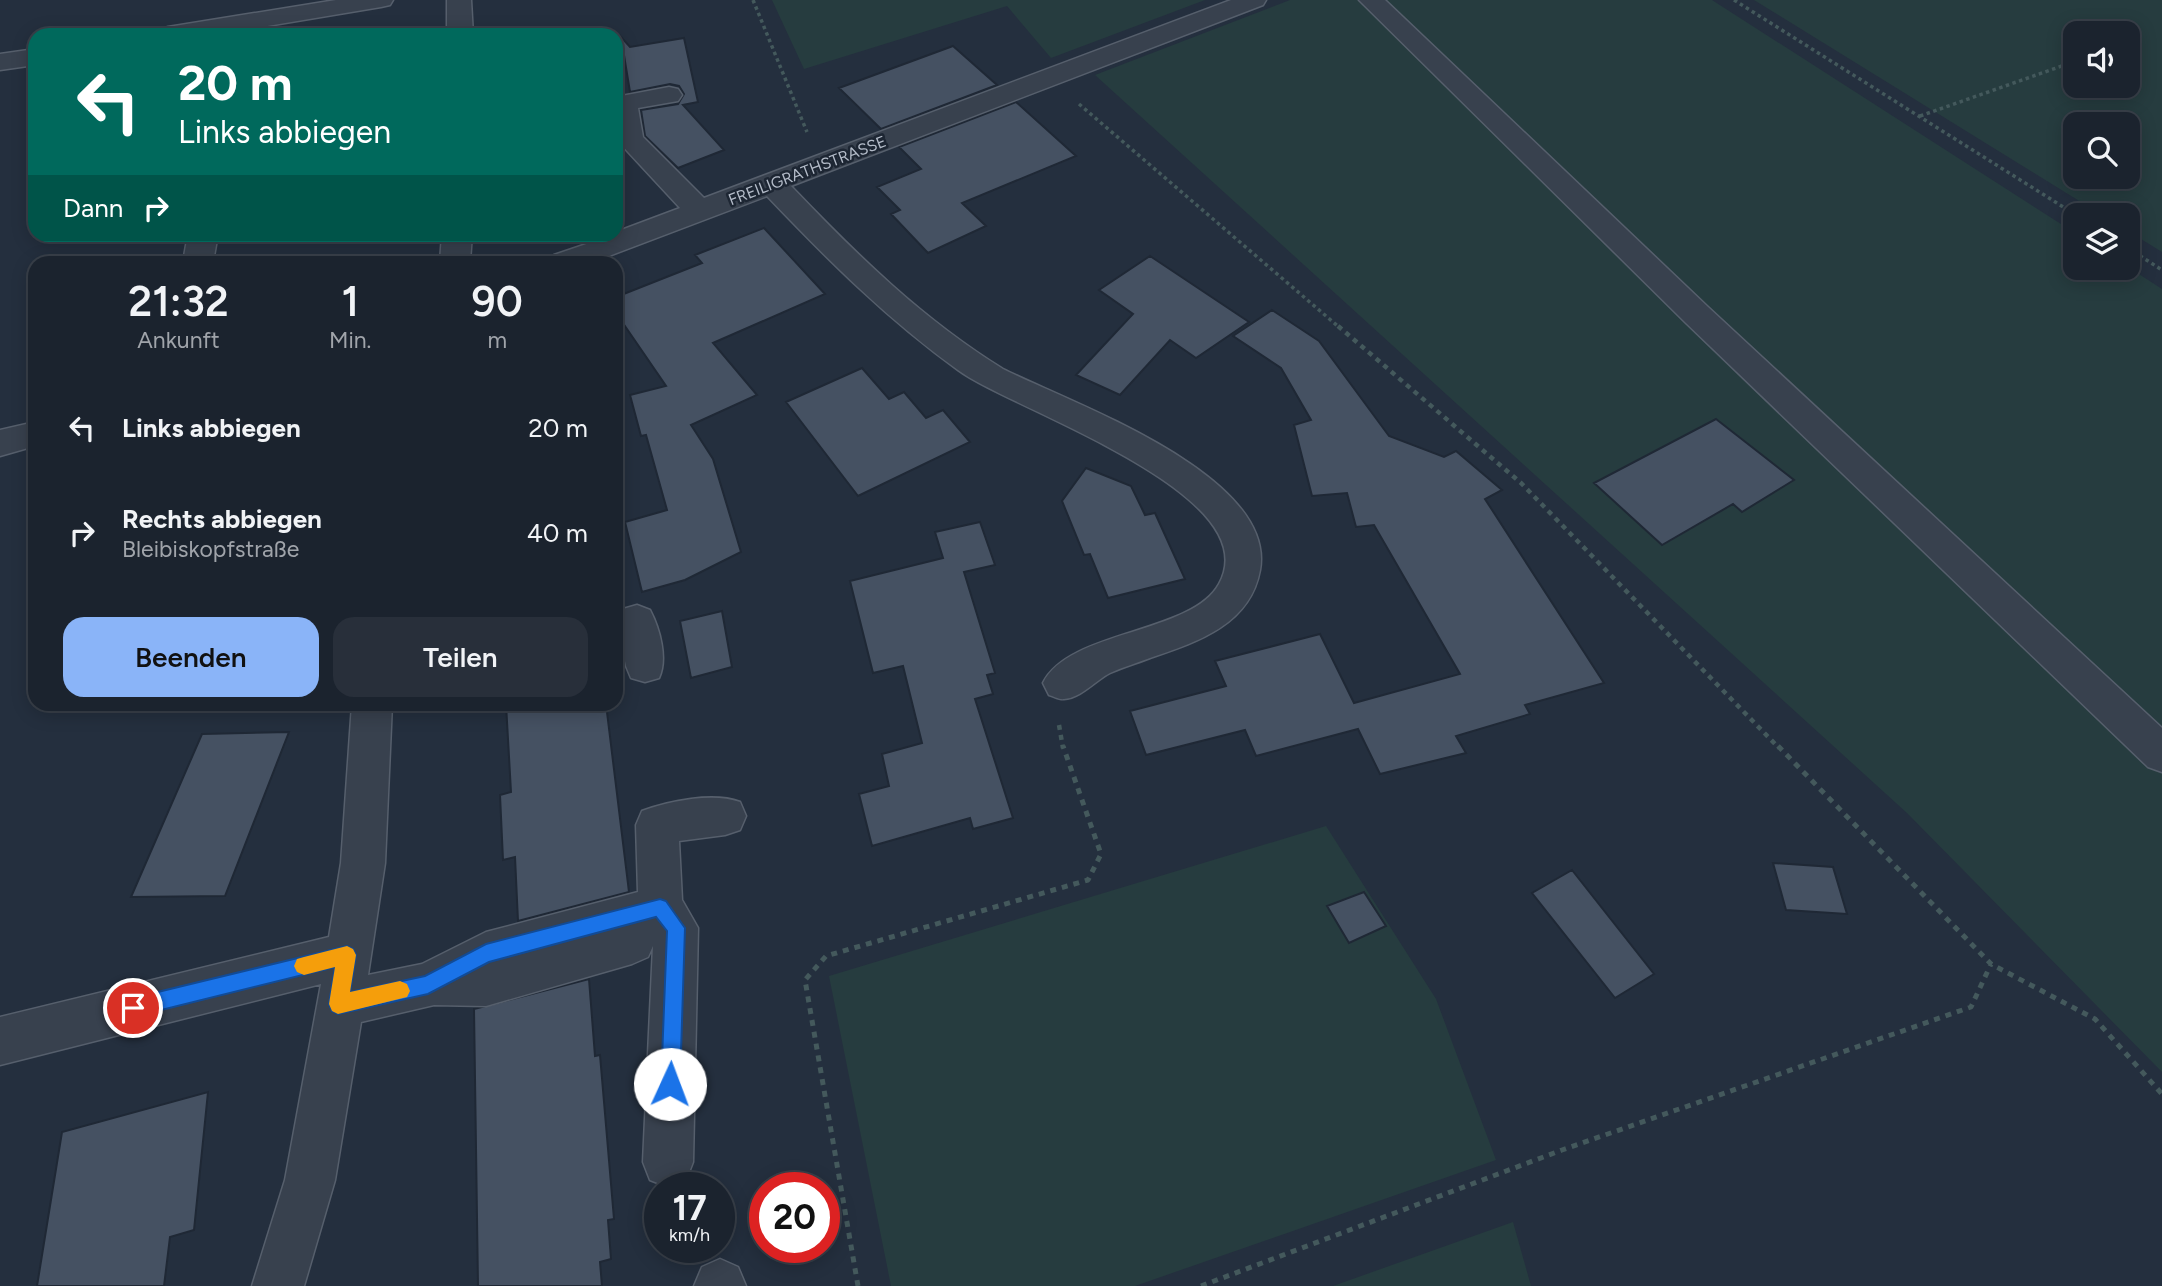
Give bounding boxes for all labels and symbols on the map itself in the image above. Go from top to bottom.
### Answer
street label: FREILIGRATHSTRASSE [726,132,889,209]
pin [103,978,163,1038]
position arrow [633,1047,707,1121]
speed limit sign: 20 [749,1172,840,1263]

